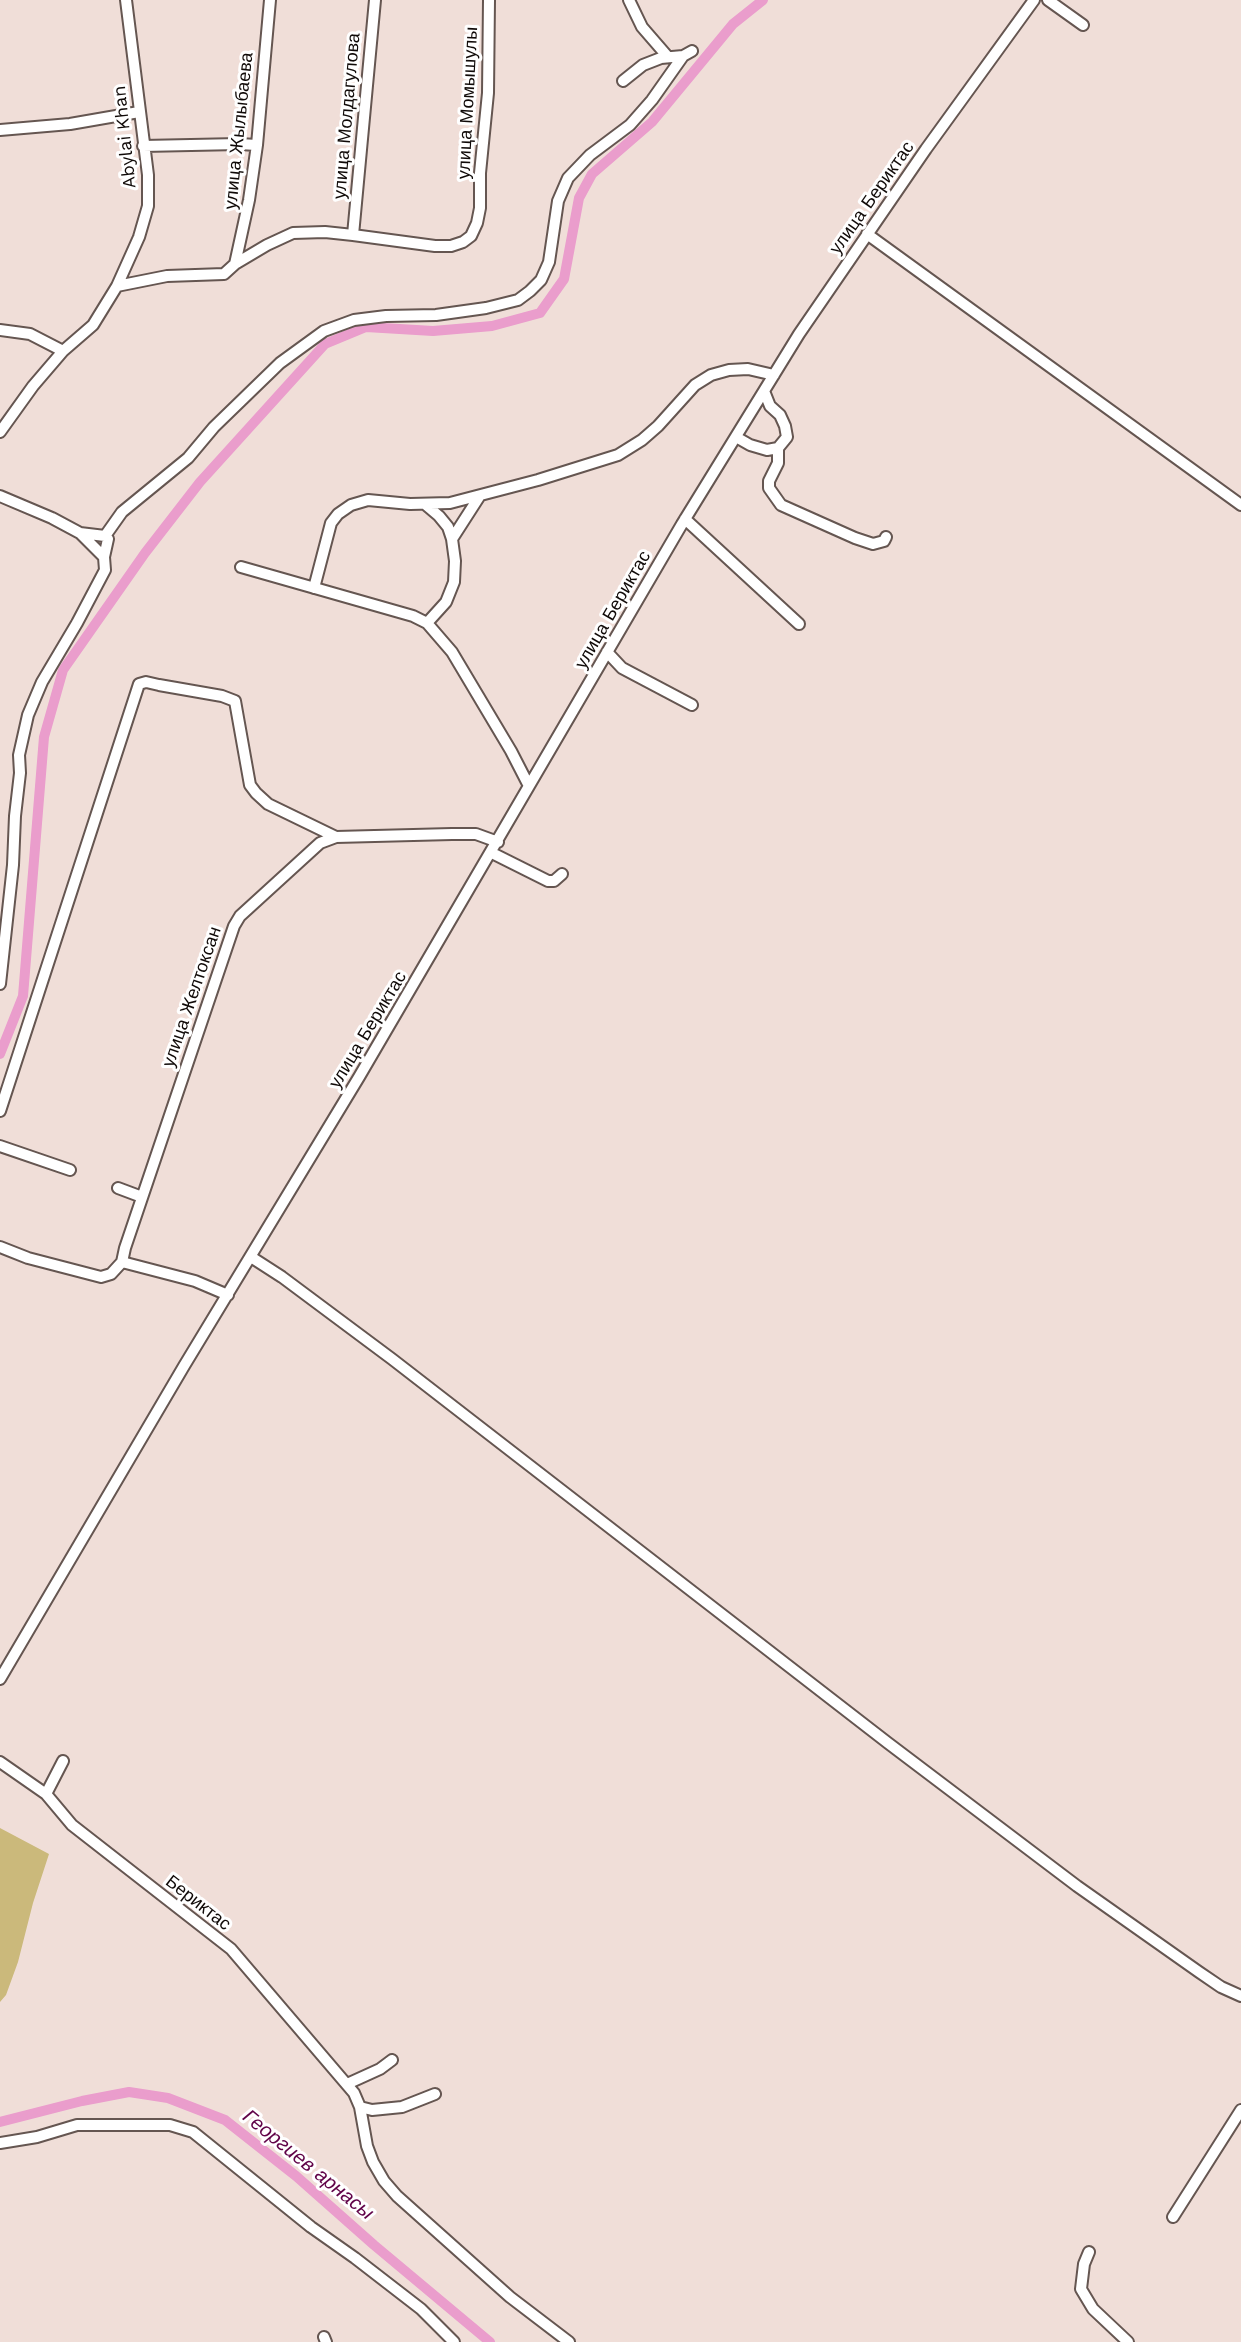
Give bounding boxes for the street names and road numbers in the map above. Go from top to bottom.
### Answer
street label: улица Момышулы [453,26,483,180]
street label: улица Молдагулова [329,32,365,200]
street label: улица Жылыбаева [220,51,258,211]
street label: Abylai Khan [109,85,141,189]
street label: улица Бериктас [825,137,919,259]
street label: улица Бериктас [570,547,656,673]
street label: улица Желтоксан [158,924,226,1070]
street label: улица Бериктас [325,968,411,1092]
street label: Бериктас [161,1871,235,1935]

